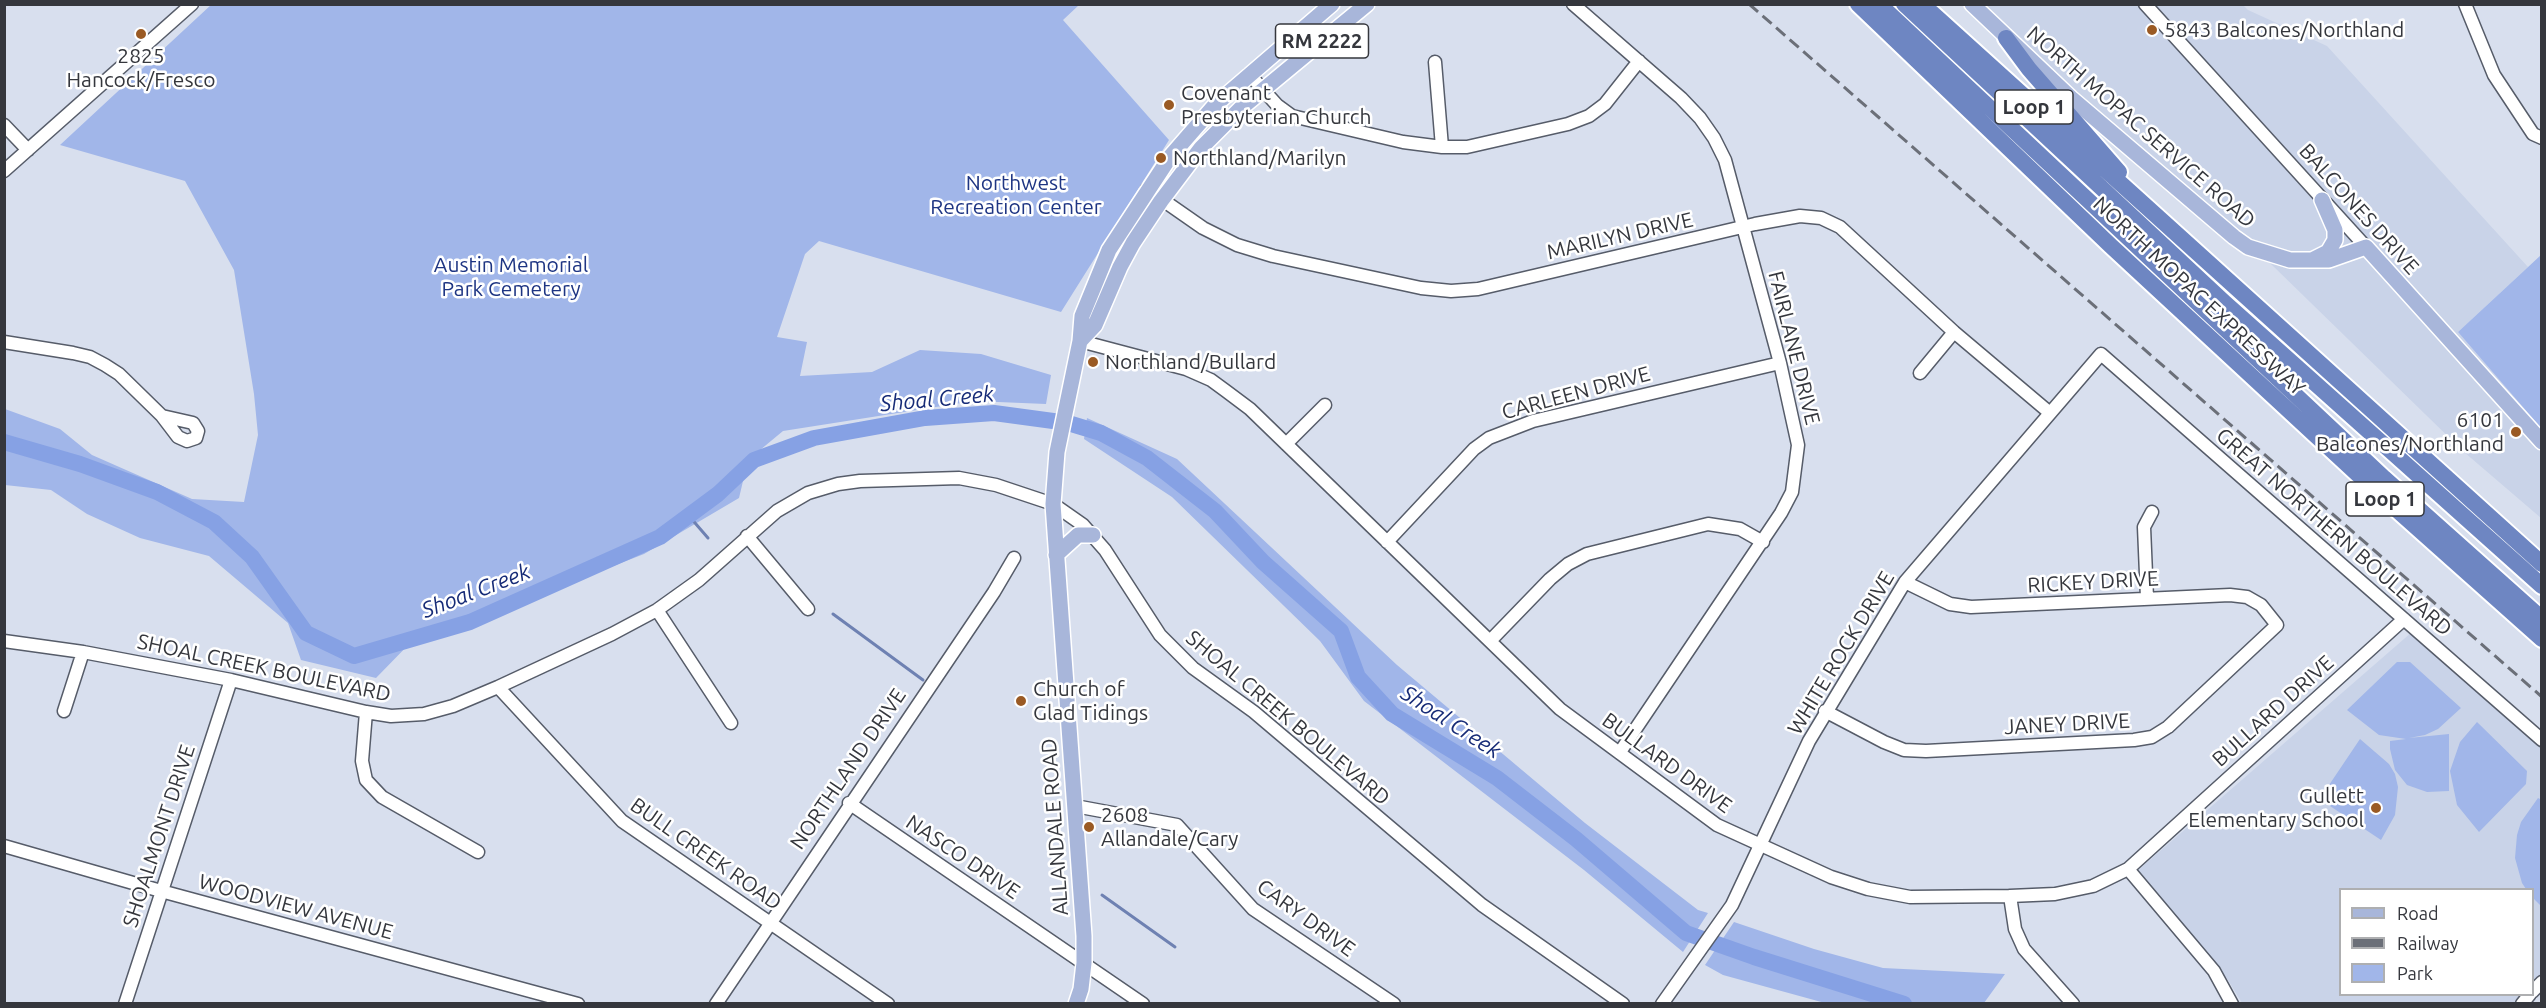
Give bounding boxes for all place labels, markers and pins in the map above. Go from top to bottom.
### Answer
place label: 5843 Balcones/Northland [2164,17,2404,43]
marker: 5843 Balcones/Northland [2145,23,2159,37]
marker: 2825 Hancock/Fresco [134,27,148,41]
place label: 2825 Hancock/Fresco [66,43,216,93]
place label: Covenant Presbyterian Church [1181,80,1372,130]
marker: Covenant Presbyterian Church [1162,98,1176,112]
place label: Northland/Marilyn [1173,145,1347,171]
marker: Northland/Marilyn [1154,151,1168,165]
place label: Northland/Bullard [1105,349,1276,375]
marker: Northland/Bullard [1086,355,1100,369]
place label: 6101 Balcones/Northland [2316,407,2504,457]
marker: 6101 Balcones/Northland [2509,425,2523,439]
place label: Church of Glad Tidings [1033,676,1148,726]
marker: Church of Glad Tidings [1014,694,1028,708]
place label: Gullett Elementary School [2188,783,2364,833]
marker: Gullett Elementary School [2369,801,2383,815]
place label: 2608 Allandale/Cary [1101,802,1238,852]
marker: 2608 Allandale/Cary [1082,820,1096,834]

